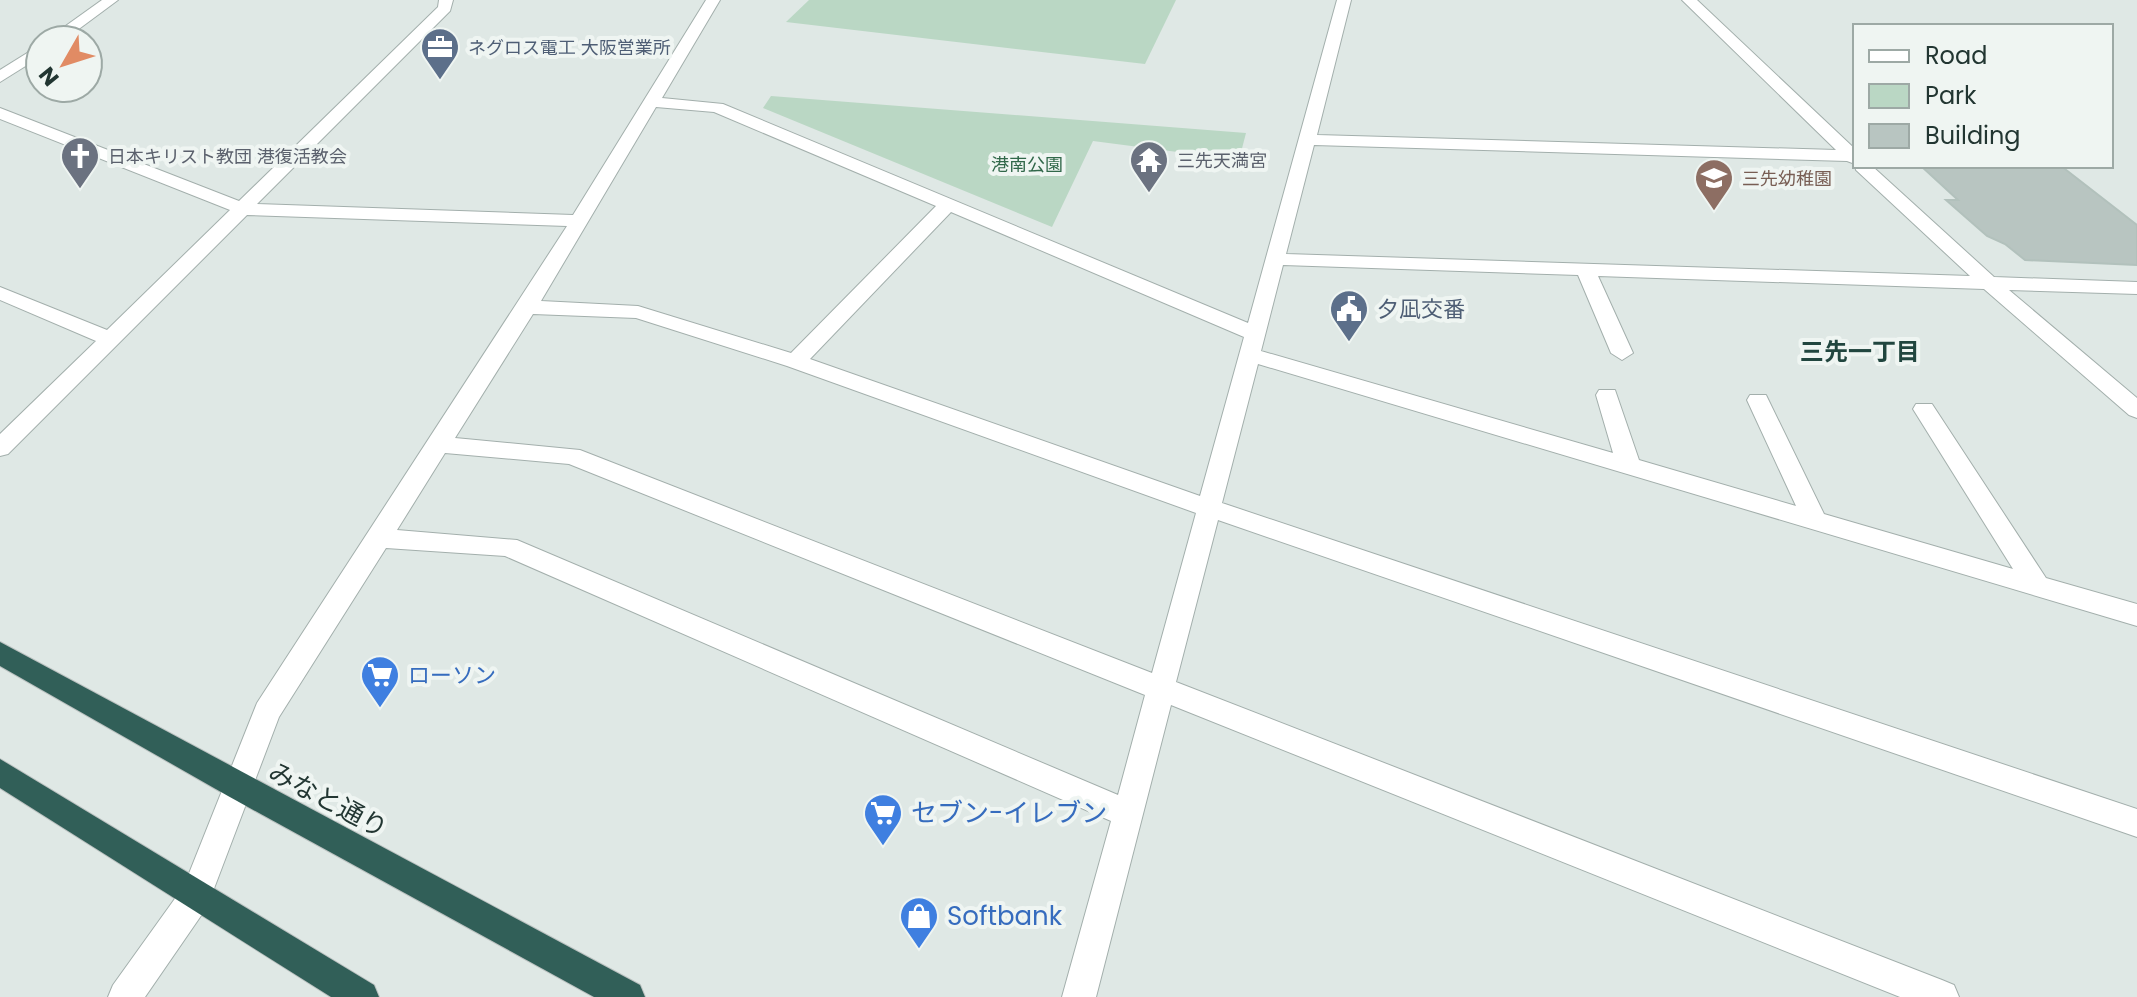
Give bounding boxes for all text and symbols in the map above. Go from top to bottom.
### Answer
north arrow [24,24,104,104]
legend [1853,24,2113,168]
office icon: ネグロス電工 大阪営業所 [419,26,461,81]
place label: ネグロス電工 大阪営業所 [468,35,671,60]
text: Road [1925,39,1987,72]
text: N [32,60,66,92]
text: Park [1925,79,1977,112]
text: Building [1925,119,2021,152]
church icon: 日本キリスト教団 港復活教会 [59,135,101,190]
temple icon: 三先天満宮 [1128,139,1170,194]
place label: 日本キリスト教団 港復活教会 [108,144,347,169]
place label: 三先天満宮 [1177,148,1267,173]
park label: 港南公園 [991,152,1063,177]
school or university icon: 三先幼稚園 [1693,157,1735,212]
place label: 三先幼稚園 [1742,166,1832,191]
public building icon: 夕凪交番 [1328,288,1370,343]
place label: 夕凪交番 [1377,294,1465,325]
district label: 三先一丁目 [1800,335,1920,368]
supermarket icon: ローソン [359,654,401,709]
place label: ローソン [408,660,496,691]
street label: みなと通り [262,754,394,846]
supermarket icon: セブン-イレブン [862,792,904,847]
place label: セブン-イレブン [911,795,1107,831]
shop icon: Softbank [898,895,940,950]
place label: Softbank [947,898,1063,934]

